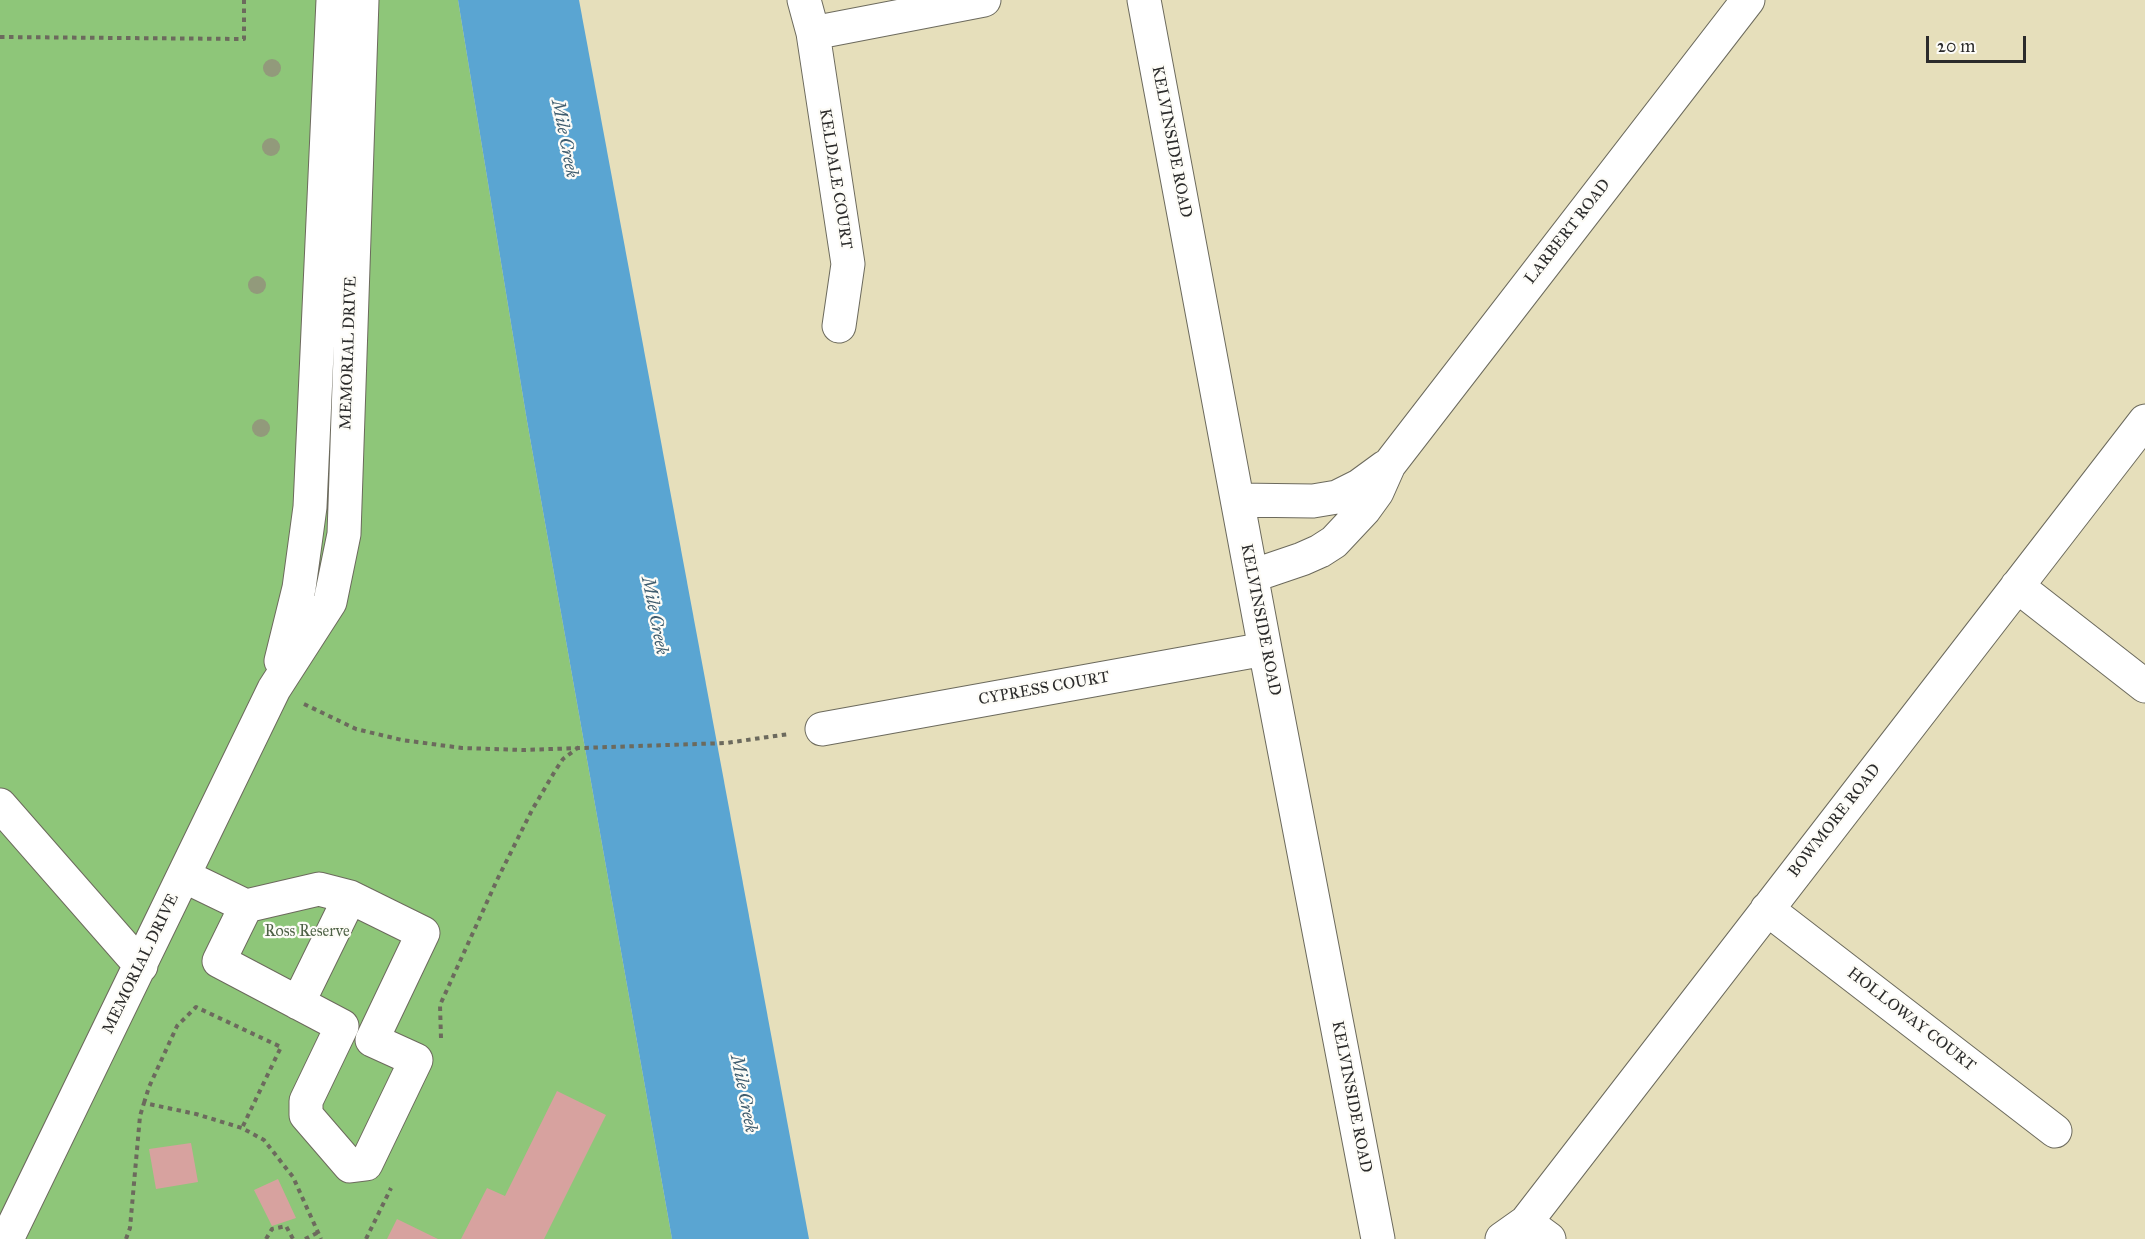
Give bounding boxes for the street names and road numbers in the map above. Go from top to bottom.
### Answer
street label: KELVINSIDE ROAD [1147,64,1195,220]
street label: KELDALE COURT [814,107,856,251]
street label: LARBERT ROAD [1521,176,1615,288]
street label: MEMORIAL DRIVE [337,276,361,430]
street label: KELVINSIDE ROAD [1236,542,1284,698]
street label: CYPRESS COURT [977,668,1111,710]
street label: BOWMORE ROAD [1785,761,1885,881]
street label: MEMORIAL DRIVE [99,891,183,1037]
street label: HOLLOWAY COURT [1843,964,1979,1076]
street label: KELVINSIDE ROAD [1327,1019,1375,1175]

